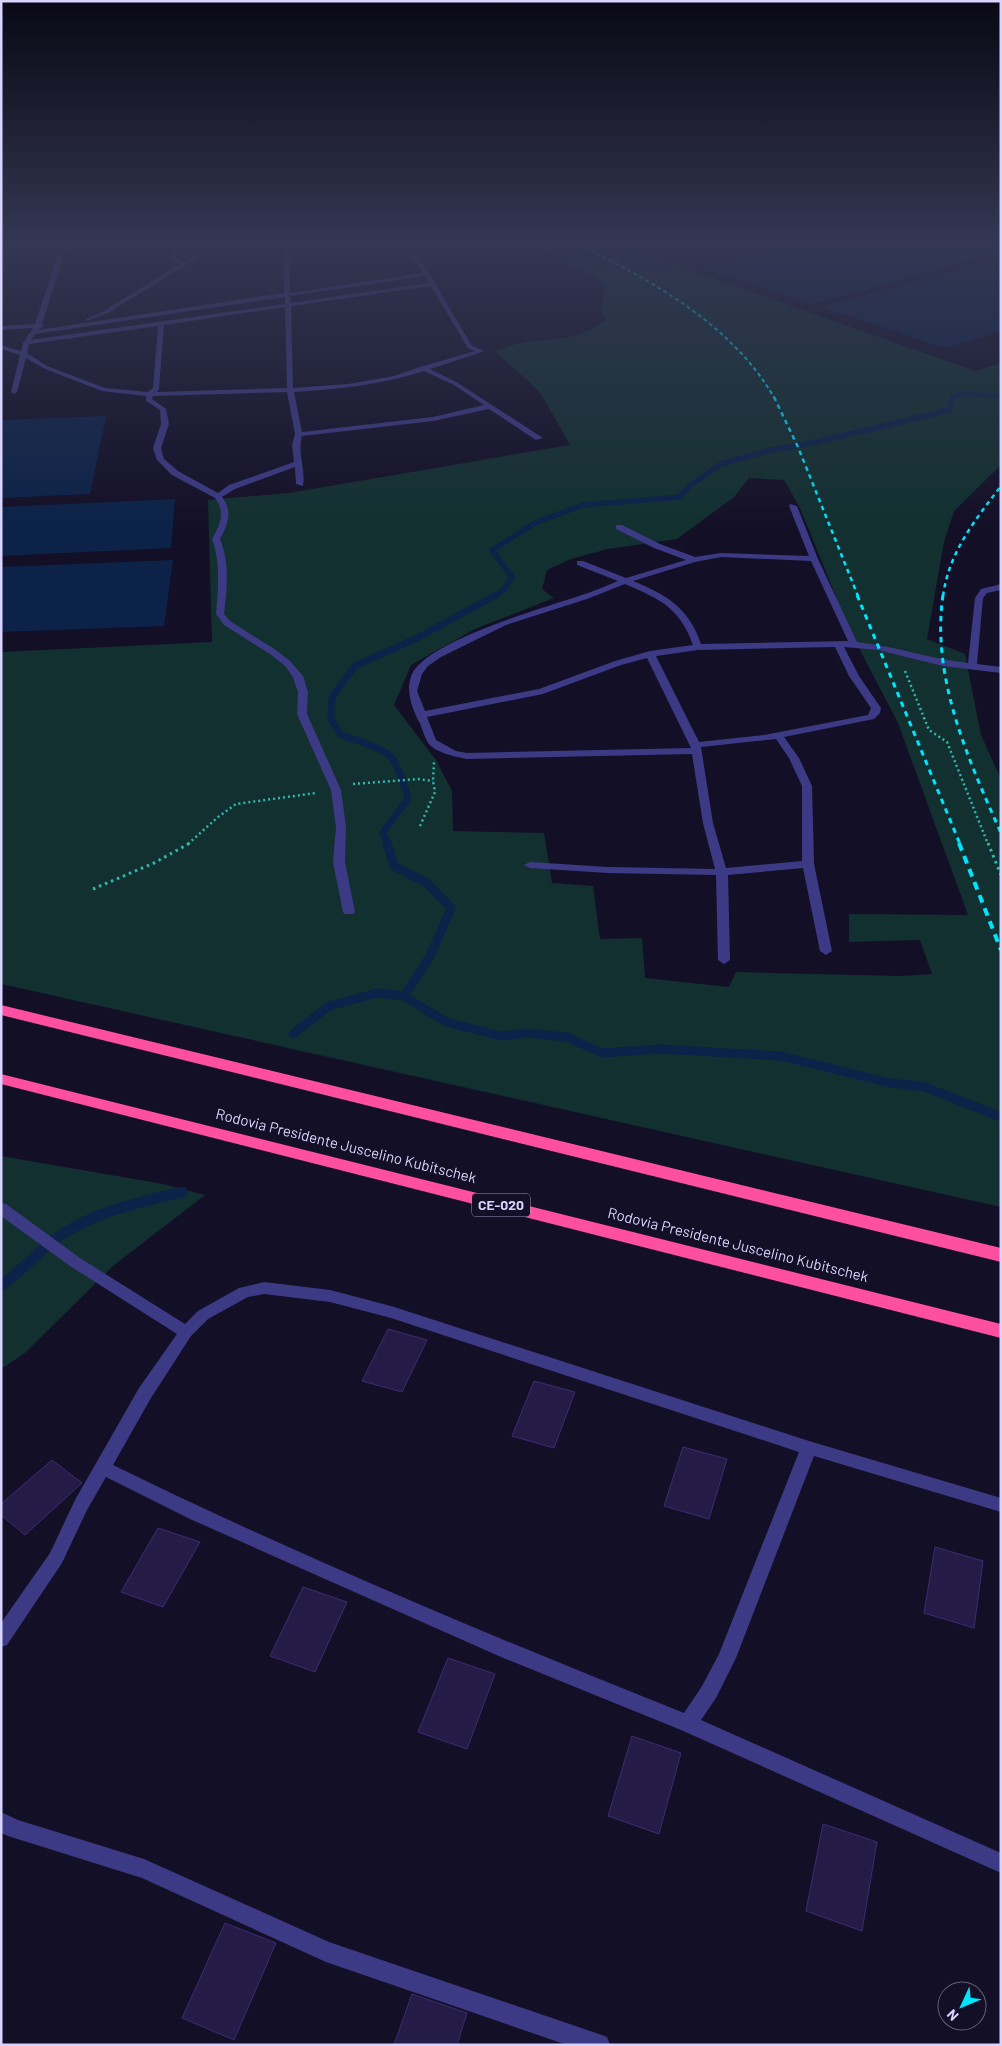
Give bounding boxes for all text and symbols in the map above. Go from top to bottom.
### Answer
street label: Rodovia Presidente Juscelino Kubitschek [214,1104,479,1186]
road number: CE-020 [472,1194,530,1216]
street label: Rodovia Presidente Juscelino Kubitschek [606,1203,871,1285]
north arrow [937,1981,987,2031]
text: N [943,2006,962,2025]

